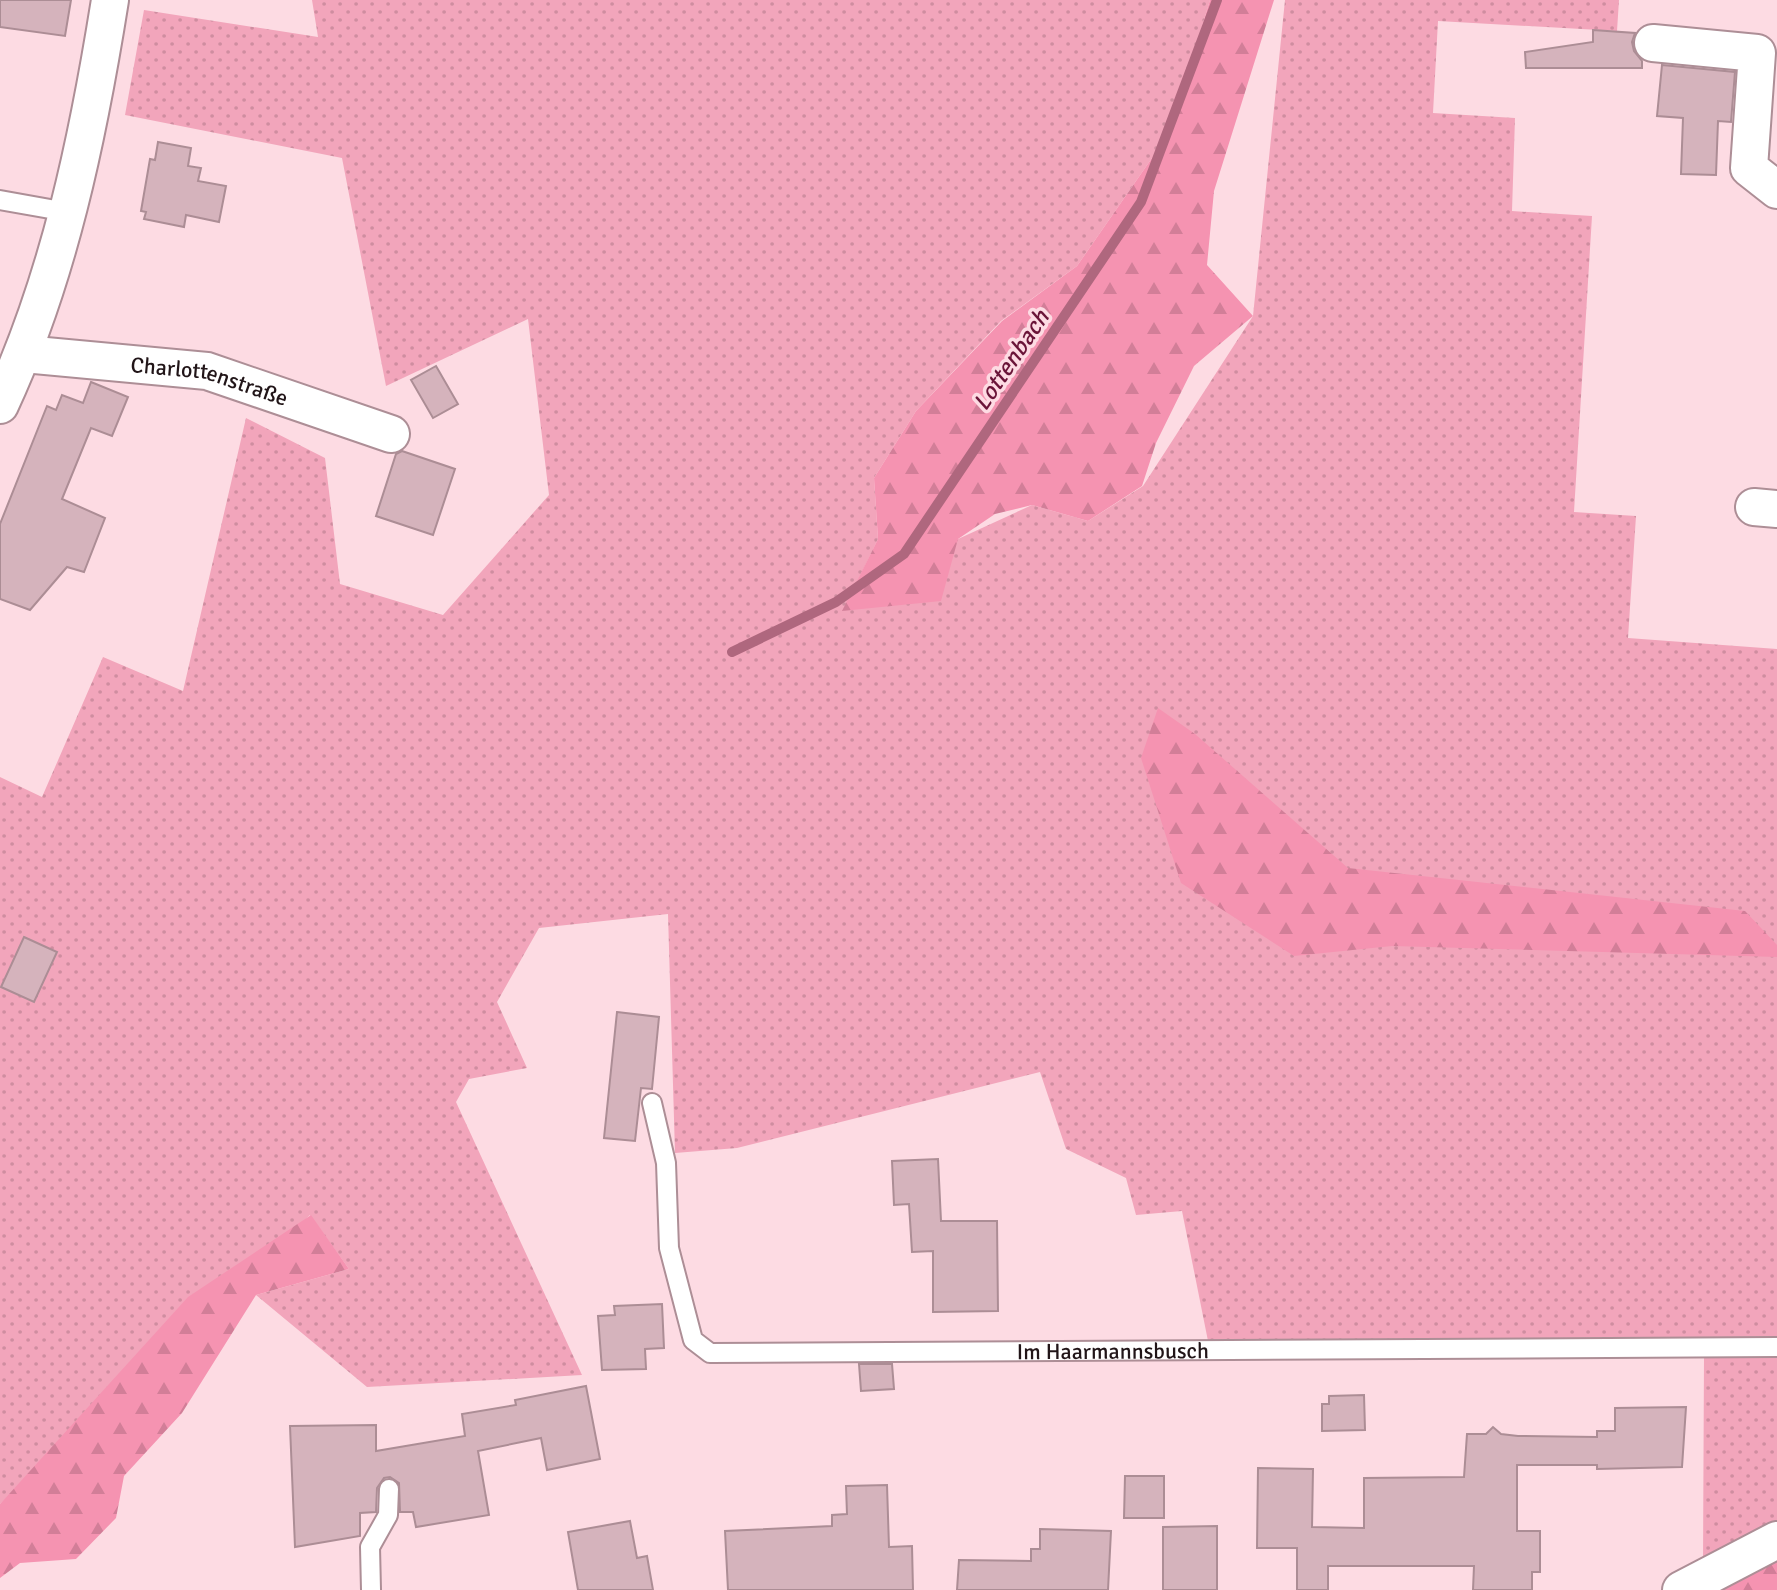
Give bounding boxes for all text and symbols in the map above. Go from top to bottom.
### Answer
water label: Lottenbach [966,303,1056,416]
street label: Charlottenstraße [130,350,292,411]
street label: Im Haarmannsbusch [1017,1337,1209,1365]

